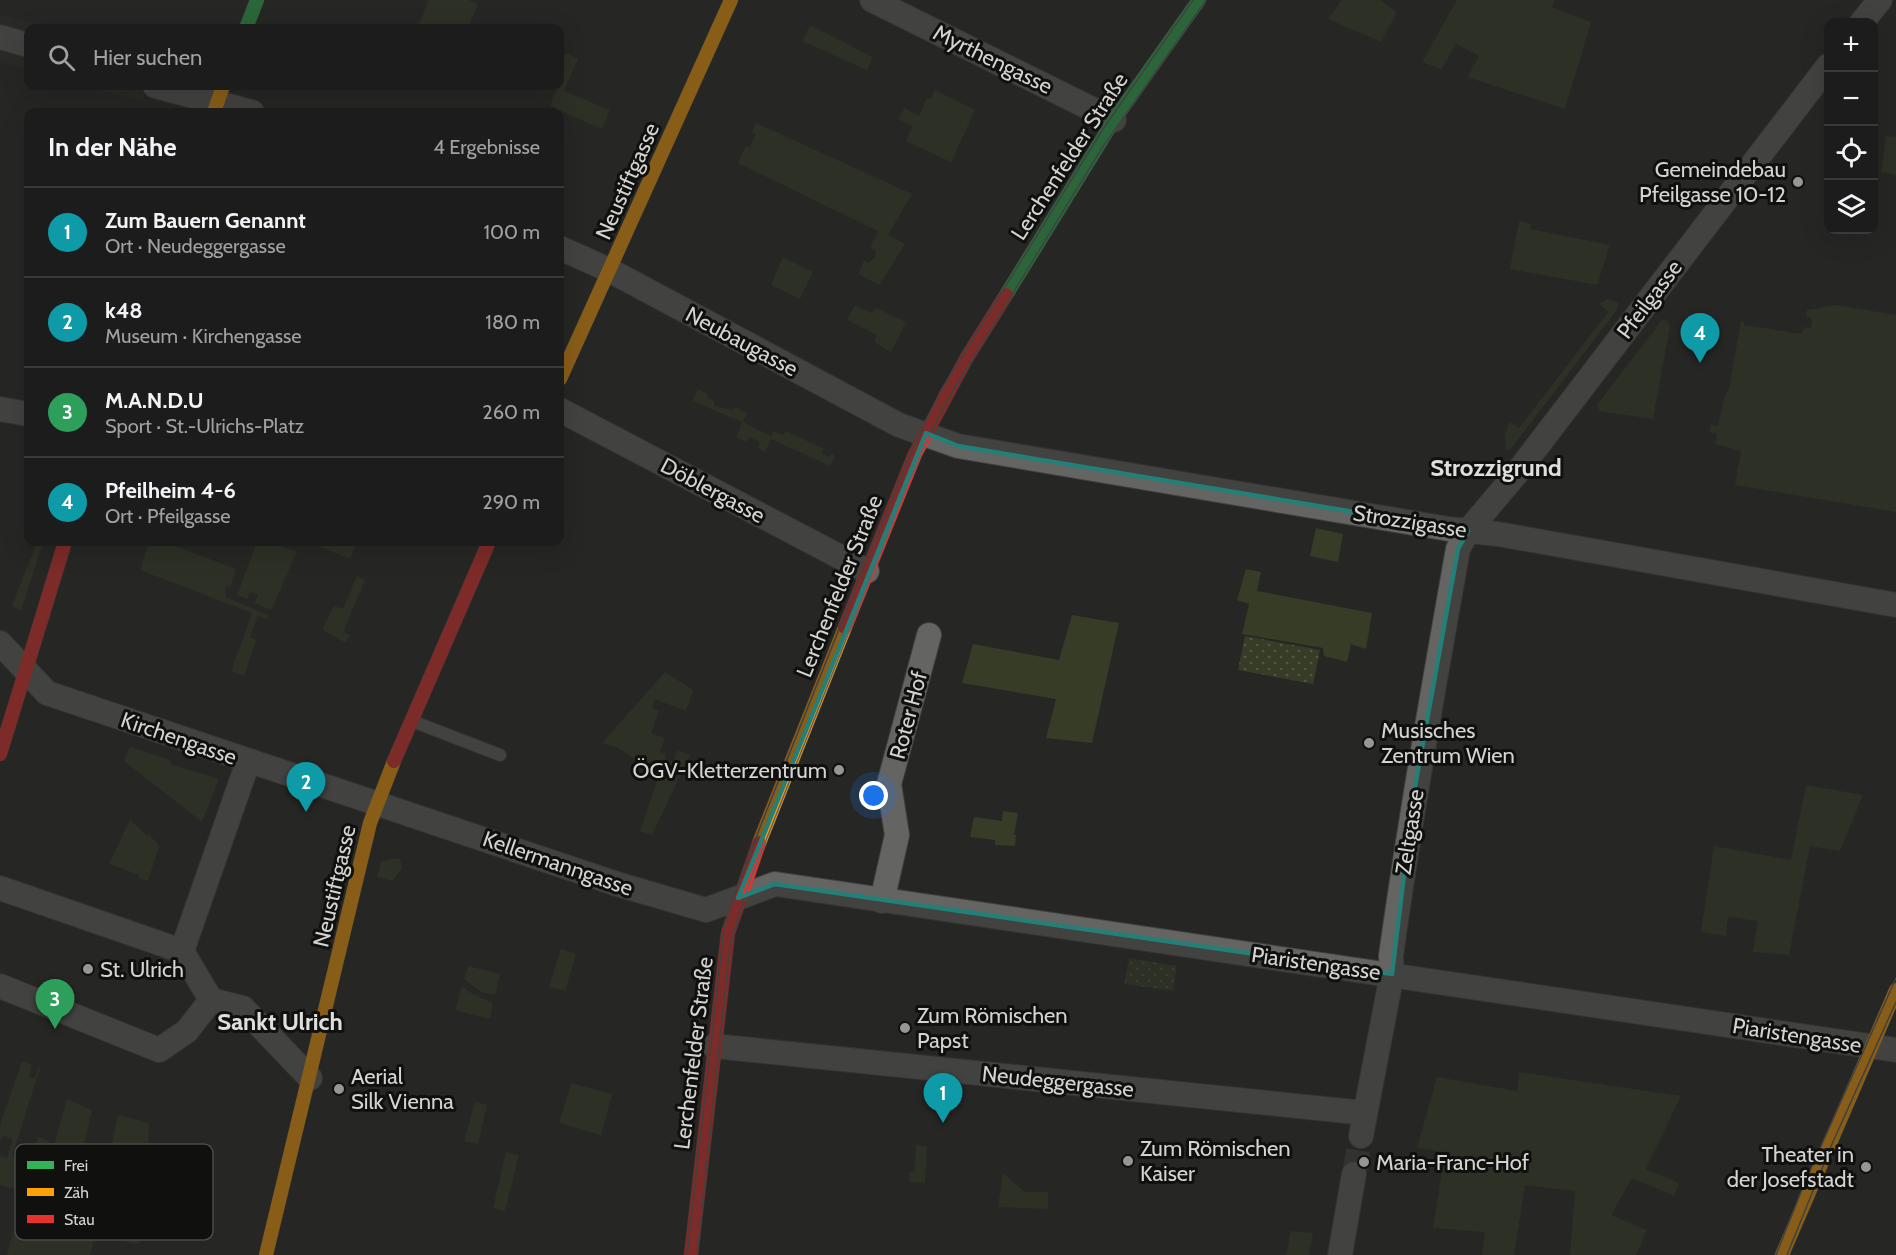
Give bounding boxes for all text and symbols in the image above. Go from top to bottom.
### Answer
map controls [1824,18,1878,234]
button: + [1824,18,1878,72]
street label: Myrthengasse [929,19,1057,100]
search box [24,24,564,90]
icon: search [45,41,78,74]
text: Hier suchen [93,44,202,71]
street label: Lerchenfelder Straße [1005,68,1134,245]
button: − [1824,72,1878,126]
street label: Neustiftgasse [590,119,665,244]
button: locate [1824,126,1878,180]
text: In der Nähe [48,131,177,163]
text: 4 Ergebnisse [433,135,540,159]
place label: Gemeindebau Pfeilgasse 10-12 [1639,156,1786,208]
marker: Gemeindebau Pfeilgasse 10-12 [1791,175,1805,189]
button: layers [1824,180,1878,234]
text: Zum Bauern Genannt [105,207,306,234]
text: 1 [64,220,71,244]
text: 100 m [484,220,540,244]
text: Ort · Neudeggergasse [105,234,286,258]
street label: Pfeilgasse [1611,255,1688,344]
text: k48 [105,297,143,324]
street label: Neubaugasse [681,301,803,382]
text: 2 [62,310,73,334]
text: 180 m [485,310,540,334]
pin: 4 [1680,314,1720,363]
text: Museum · Kirchengasse [105,324,302,348]
text: M.A.N.D.U [105,387,204,414]
text: 3 [62,400,73,424]
text: 260 m [482,400,540,424]
text: Sport · St.-Ulrichs-Platz [105,414,304,438]
street label: Döblergasse [656,452,770,529]
district label: Strozzigrund [1430,453,1562,482]
text: Pfeilheim 4-6 [105,477,236,504]
text: 4 [61,490,74,514]
text: 290 m [482,490,540,514]
street label: Lerchenfelder Straße [791,491,888,681]
street label: Strozzigasse [1351,499,1469,544]
text: Ort · Pfeilgasse [105,504,231,528]
street label: Roter Hof [884,668,933,762]
street label: Kirchengasse [117,706,240,771]
place label: Musisches Zentrum Wien [1381,717,1515,769]
marker: Musisches Zentrum Wien [1362,736,1376,750]
place label: ÖGV-Kletterzentrum [632,757,827,784]
pin: 2 [286,762,326,812]
marker: ÖGV-Kletterzentrum [832,763,846,777]
your location [859,781,888,810]
street label: Zeltgasse [1389,787,1430,877]
street label: Neustiftgasse [307,822,362,950]
street label: Kellermanngasse [479,825,636,902]
street label: Piaristengasse [1250,941,1382,986]
street label: Lerchenfelder Straße [668,955,719,1151]
place label: St. Ulrich [100,956,184,983]
marker: St. Ulrich [81,962,95,976]
pin: 3 [36,980,74,1029]
place label: Zum Römischen Papst [917,1002,1068,1054]
district label: Sankt Ulrich [217,1007,343,1036]
street label: Piaristengasse [1730,1012,1863,1059]
marker: Zum Römischen Papst [898,1021,912,1035]
street label: Neudeggergasse [981,1060,1135,1103]
place label: Aerial Silk Vienna [351,1063,454,1115]
pin: 1 [924,1074,962,1123]
marker: Aerial Silk Vienna [332,1082,346,1096]
place label: Zum Römischen Kaiser [1140,1135,1291,1187]
place label: Theater in der Josefstadt [1727,1141,1855,1193]
legend [15,1144,213,1240]
place label: Maria-Franc-Hof [1376,1149,1529,1176]
marker: Zum Römischen Kaiser [1121,1154,1135,1168]
marker: Maria-Franc-Hof [1357,1155,1371,1169]
text: Frei [64,1156,88,1175]
marker: Theater in der Josefstadt [1859,1160,1873,1174]
text: Zäh [64,1183,89,1202]
text: Stau [64,1210,95,1229]

